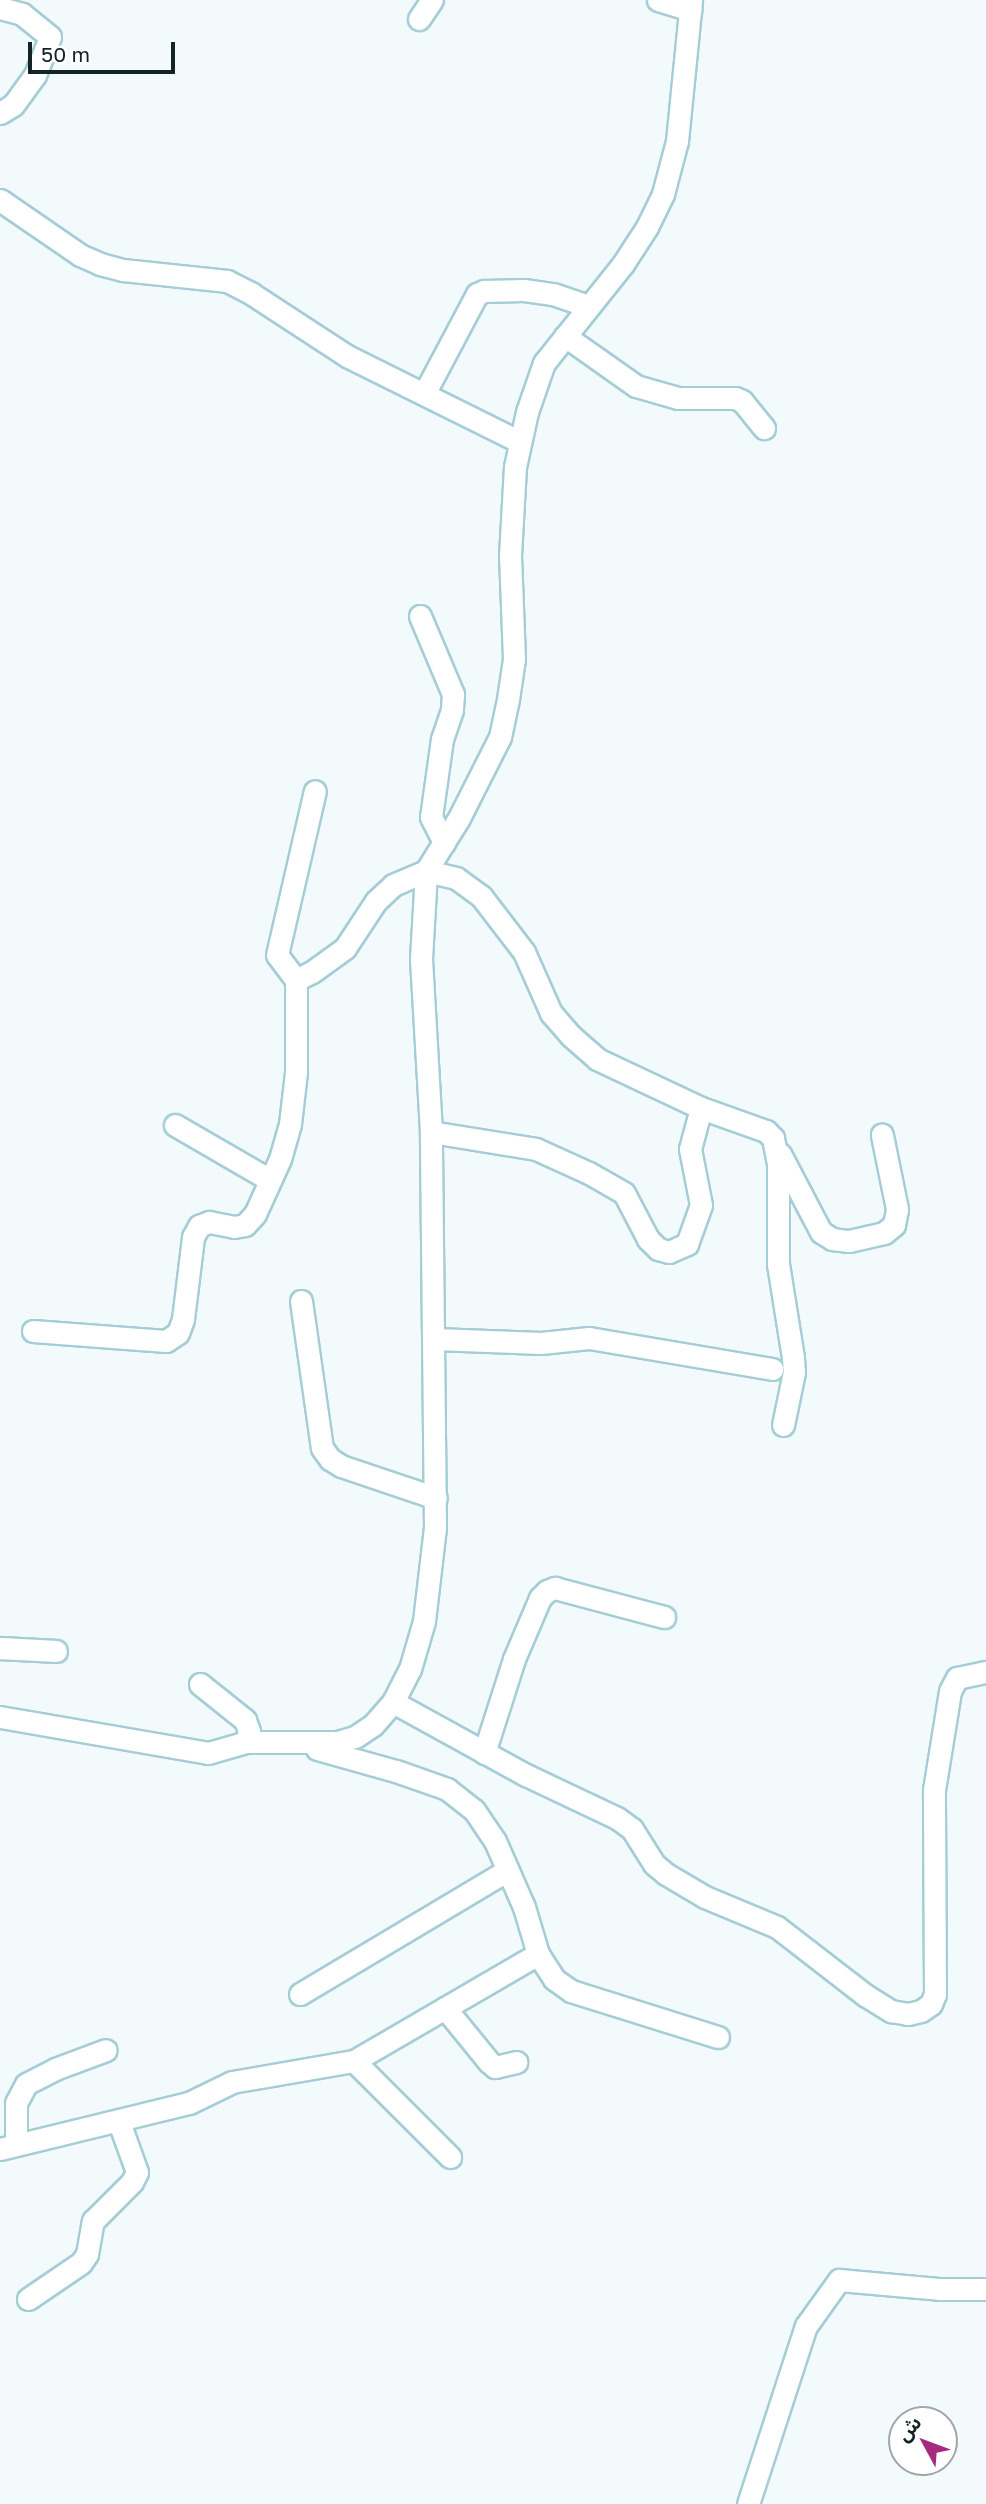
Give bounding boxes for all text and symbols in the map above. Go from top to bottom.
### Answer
scale bar [32,28,178,72]
text: 50 m [41,41,90,67]
north arrow [888,2406,958,2476]
text: ش [891,2411,926,2446]

